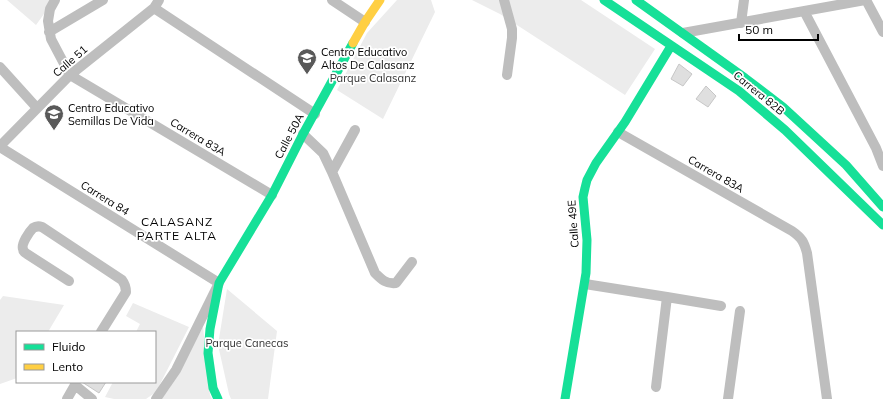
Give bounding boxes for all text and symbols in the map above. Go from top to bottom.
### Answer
scale bar [739,16,818,42]
text: 50 m [745,22,773,37]
street label: Calle 51 [50,42,90,80]
place label: Centro Educativo Altos De Calasanz [321,45,415,72]
school or university icon: Centro Educativo Altos De Calasanz [296,47,318,75]
street label: Carrera 82B [731,68,787,118]
park label: Parque Calasanz [330,71,417,85]
place label: Centro Educativo Semillas De Vida [68,101,154,128]
school or university icon: Centro Educativo Semillas De Vida [43,103,65,131]
street label: Calle 50A [271,111,307,161]
street label: Carrera 83A [168,115,228,159]
street label: Carrera 83A [685,152,747,196]
street label: Carrera 84 [78,178,132,219]
street label: Calle 49E [564,200,582,248]
district label: CALASANZ PARTE ALTA [137,214,217,243]
legend [16,331,156,383]
park label: Parque Canecas [205,336,289,350]
text: Fluido [52,339,86,354]
text: Lento [52,359,83,374]

